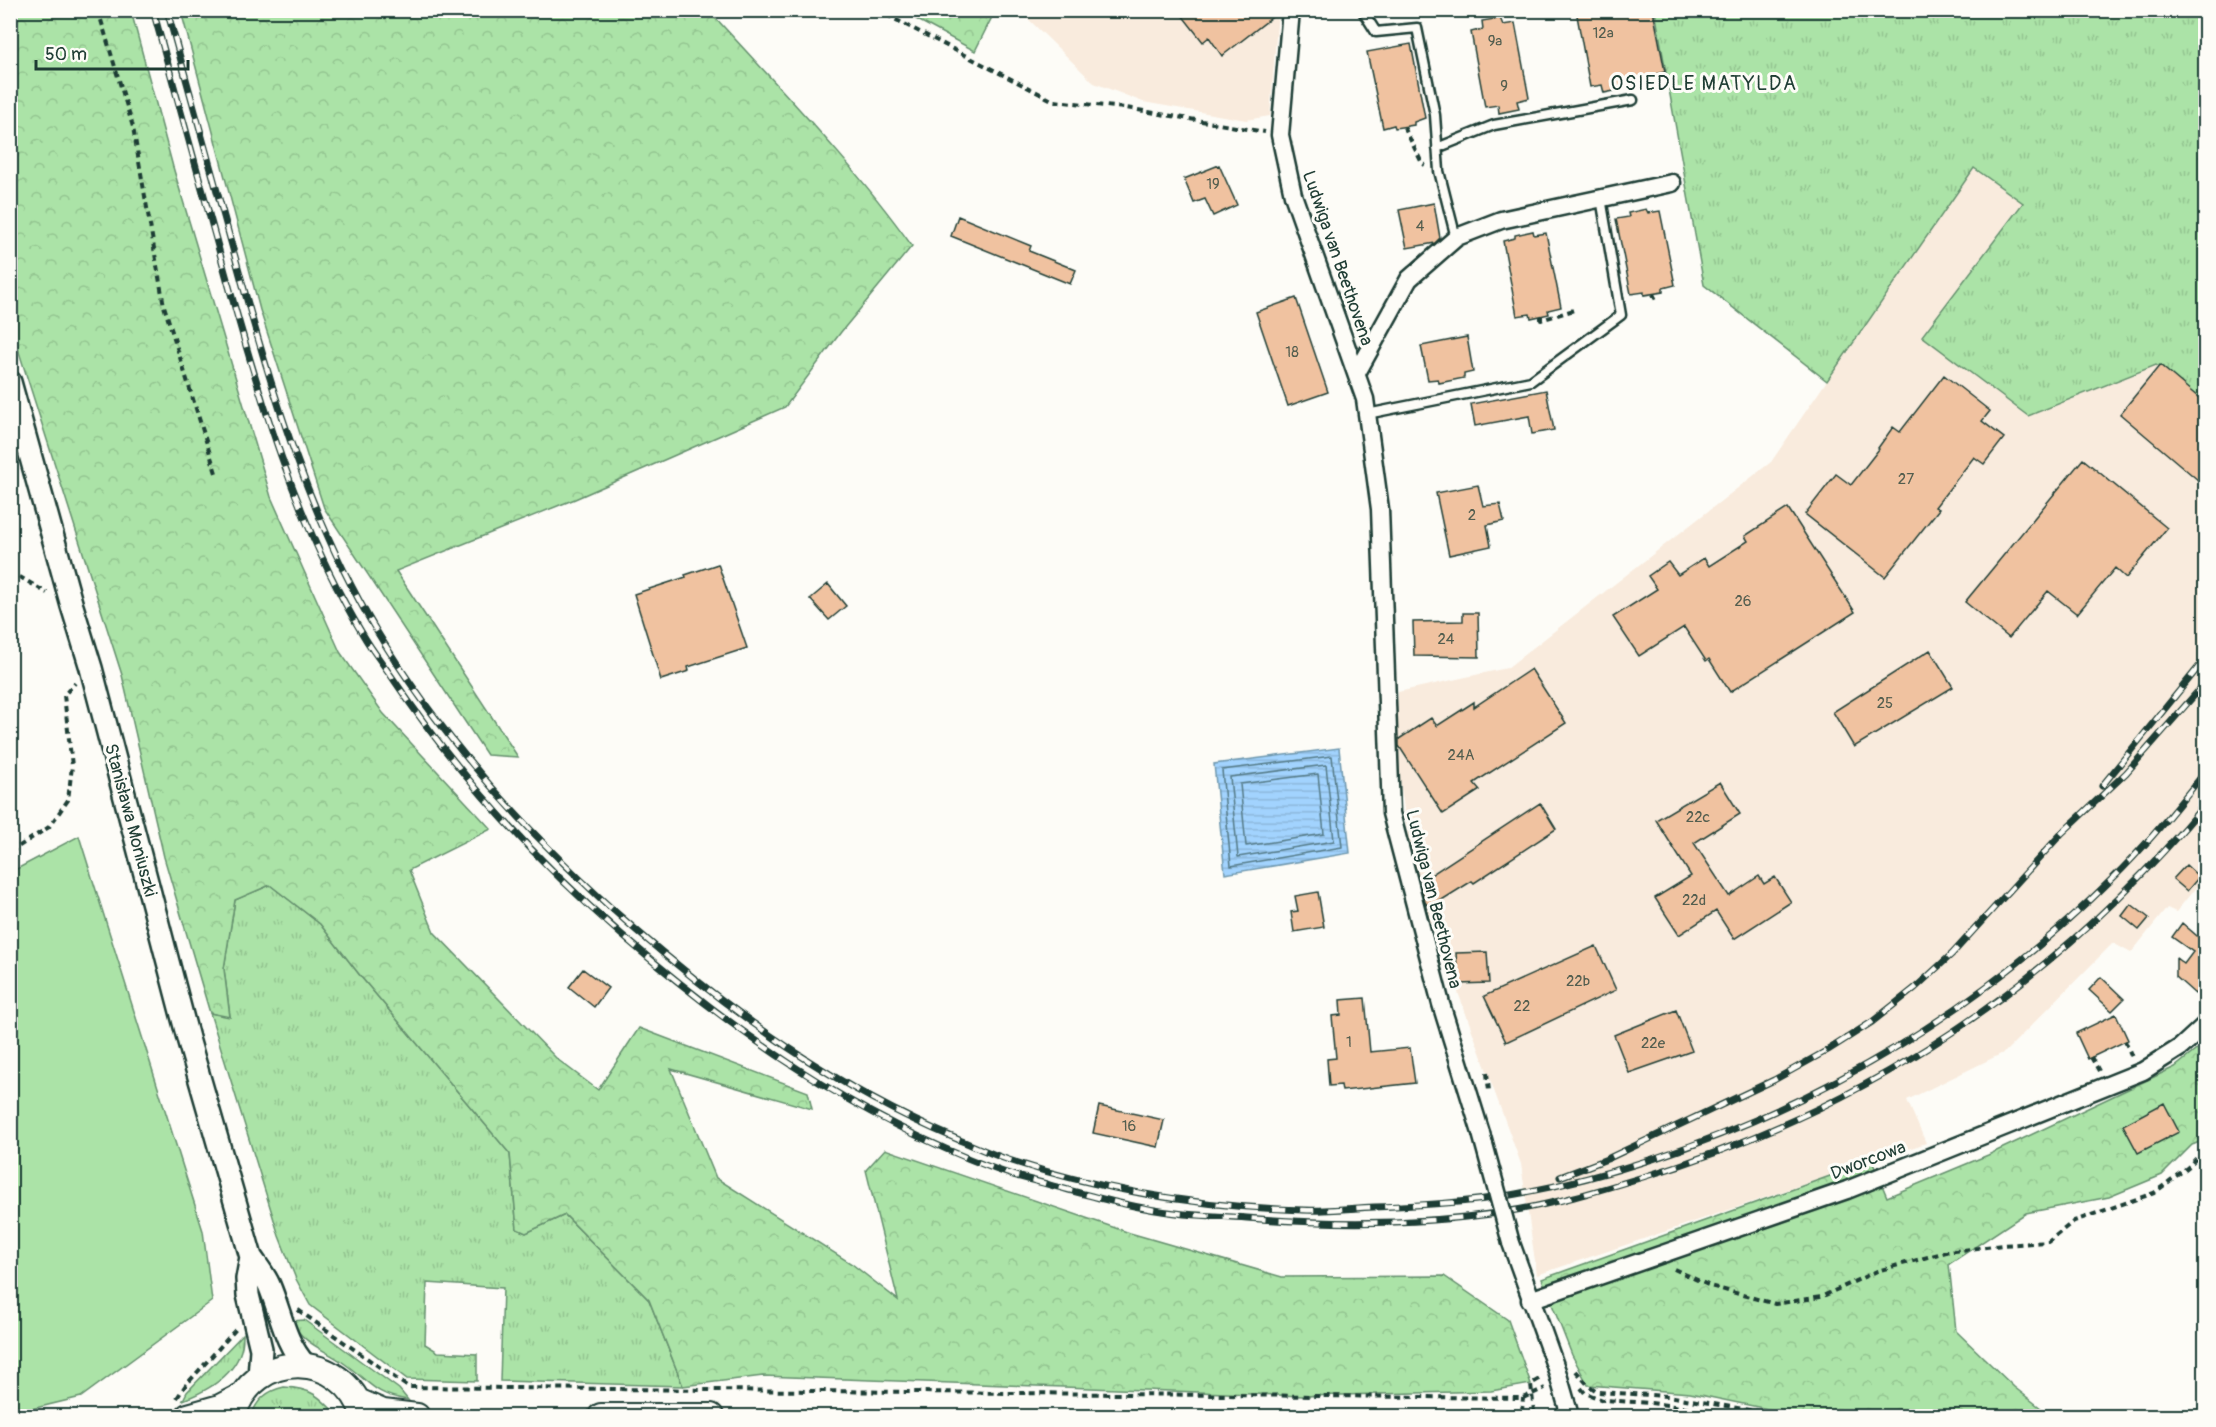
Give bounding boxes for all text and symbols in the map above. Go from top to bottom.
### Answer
house number: 12a [1592,24,1614,43]
house number: 9a [1488,32,1502,51]
scale bar [36,33,188,71]
text: 50 m [45,43,87,66]
district label: OSIEDLE MATYLDA [1611,71,1797,96]
house number: 9 [1500,77,1508,96]
street label: Ludwiga van Beethovena [1297,168,1378,349]
house number: 19 [1206,175,1220,194]
house number: 4 [1416,217,1425,236]
house number: 18 [1285,343,1299,362]
house number: 27 [1898,470,1914,489]
house number: 2 [1468,506,1476,525]
house number: 26 [1734,592,1752,611]
house number: 24 [1437,630,1455,649]
house number: 25 [1877,694,1893,713]
street label: Stanisława Moniuszki [99,741,162,899]
house number: 24A [1448,746,1475,765]
street label: Ludwiga van Beethovena [1400,807,1467,991]
house number: 22c [1686,808,1711,827]
house number: 22d [1682,891,1706,910]
house number: 22b [1566,972,1590,991]
house number: 22 [1514,997,1530,1016]
house number: 1 [1346,1033,1352,1052]
house number: 22e [1641,1034,1666,1053]
house number: 16 [1122,1117,1136,1136]
street label: Dworcowa [1827,1136,1909,1185]

